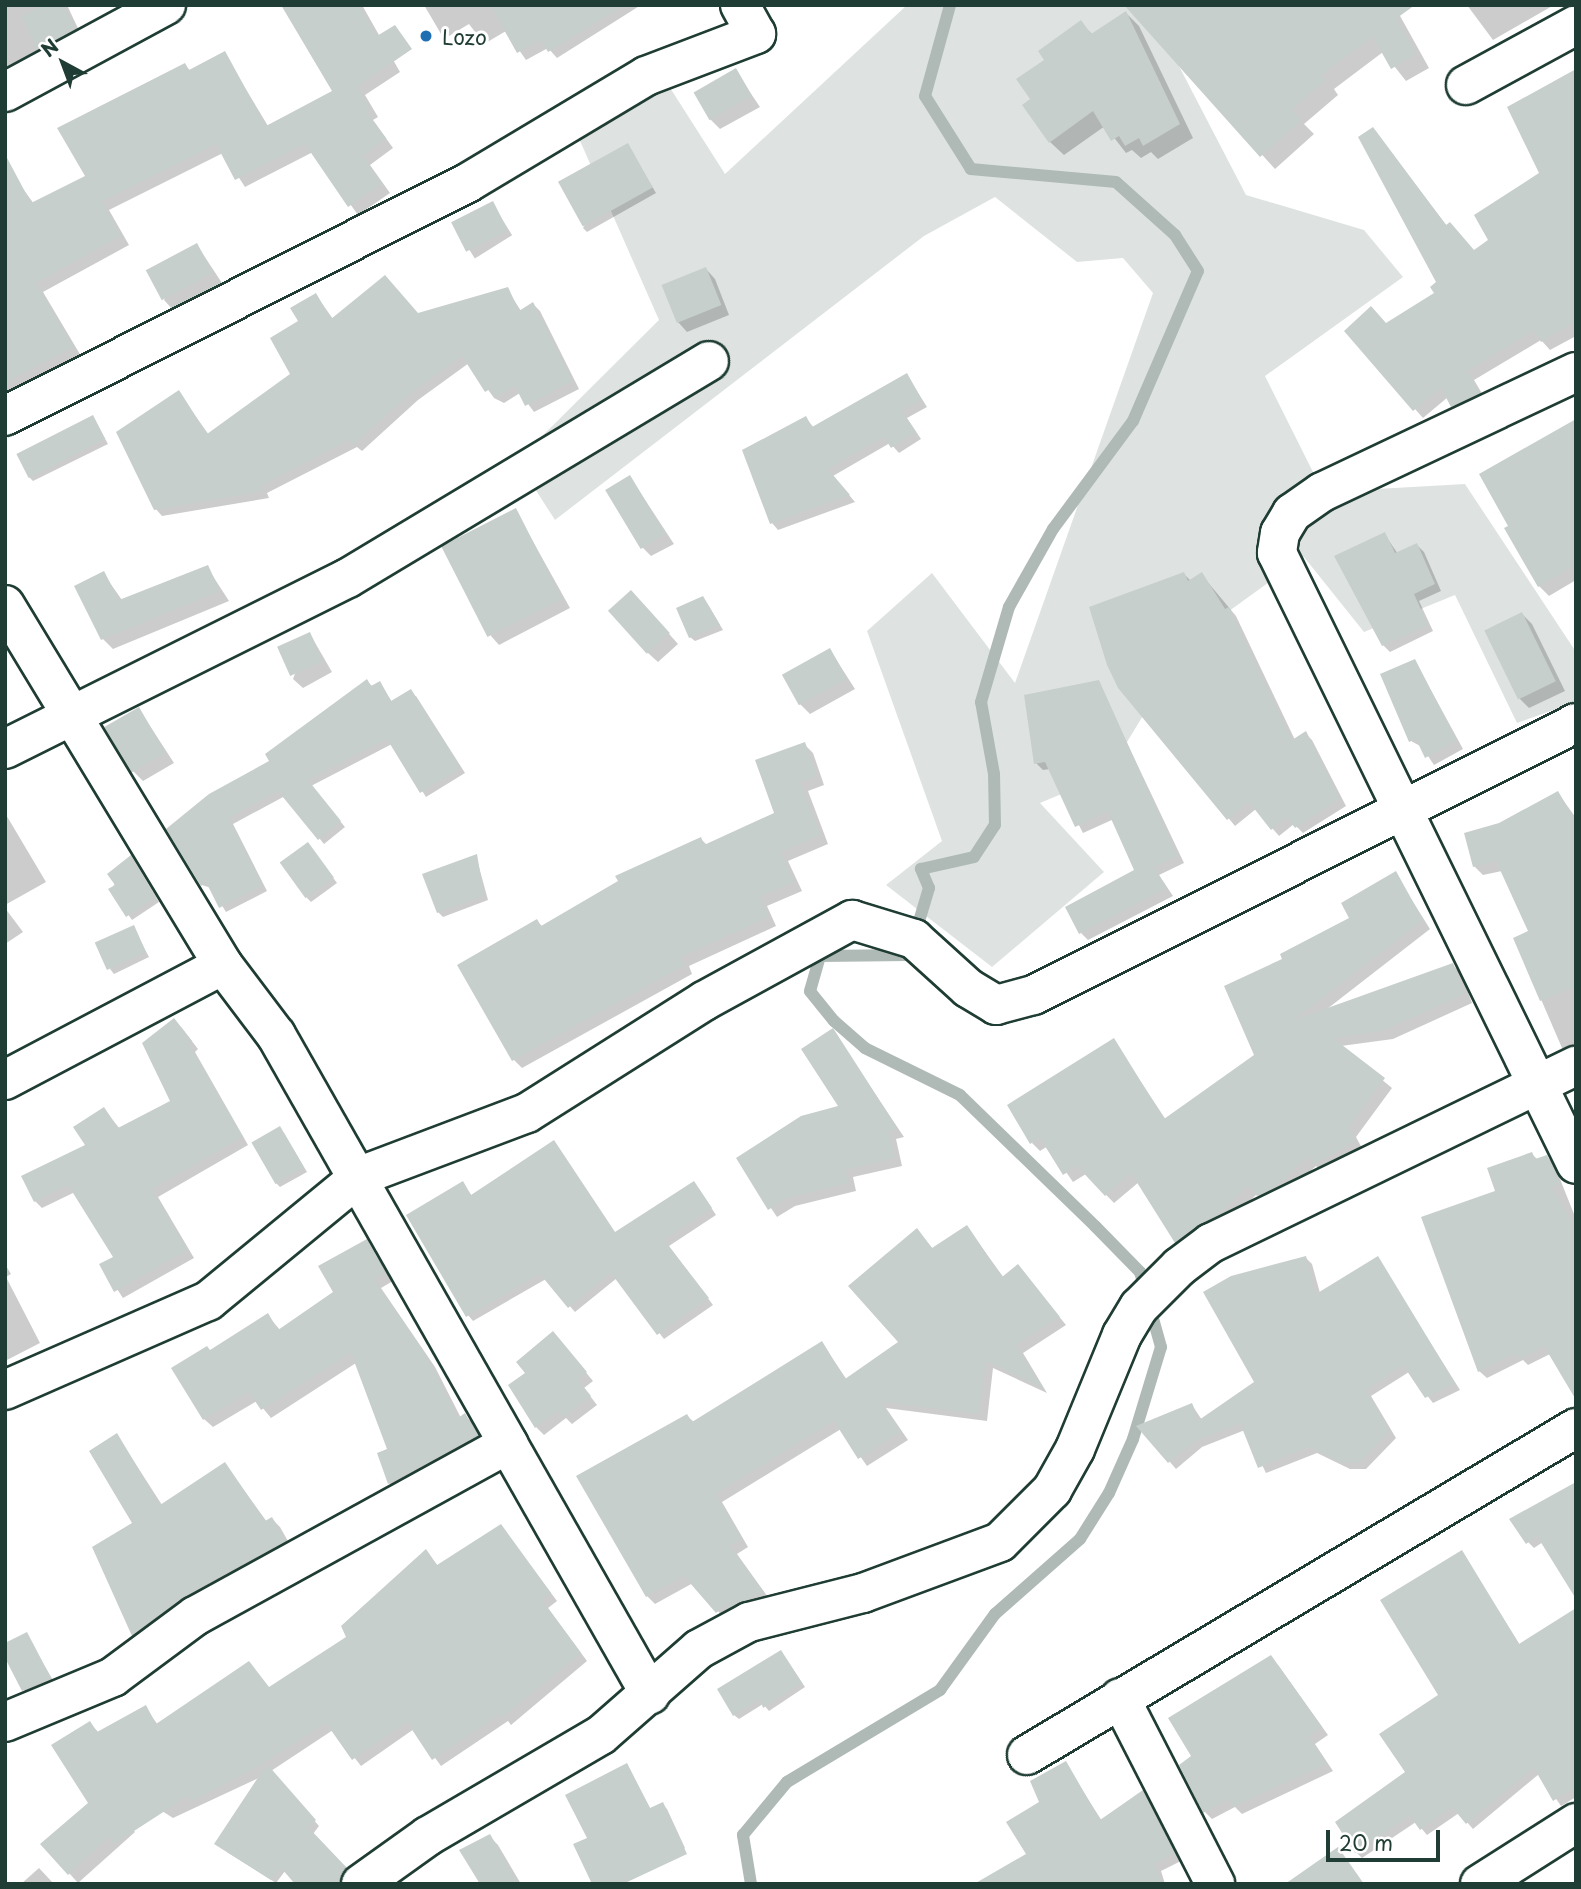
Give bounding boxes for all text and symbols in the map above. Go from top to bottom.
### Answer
place label: Lozo [442,23,487,49]
marker: Lozo [416,26,436,46]
north arrow [28,28,98,98]
text: N [34,32,64,63]
scale bar [1329,1815,1443,1859]
text: 20 m [1339,1826,1393,1858]

